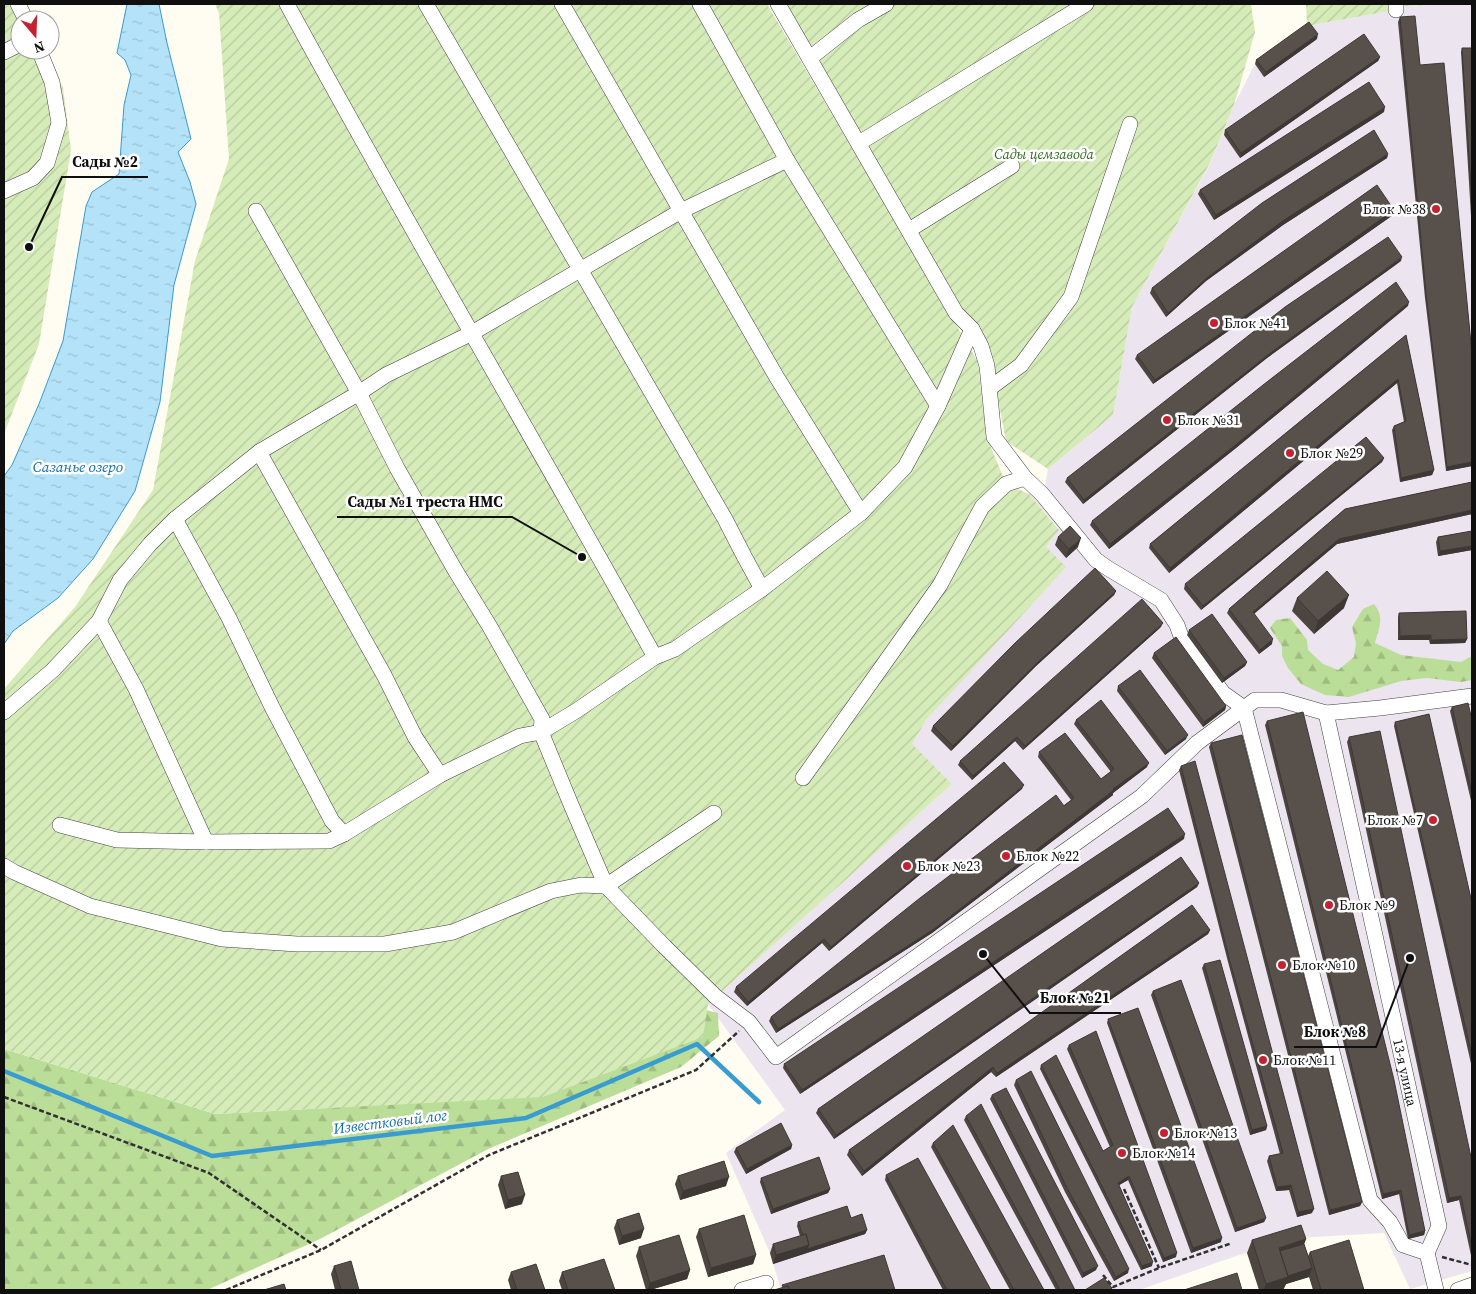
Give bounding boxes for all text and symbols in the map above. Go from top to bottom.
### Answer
north arrow [10,10,60,60]
text: N [31,36,47,58]
park label: Сады цемзавода [994,144,1095,164]
callout: Сады №2 [62,147,148,177]
text: Сады №2 [72,151,138,172]
place label: Блок №38 [1363,199,1426,219]
marker: Блок №38 [1430,203,1442,215]
place label: Блок №41 [1224,313,1287,333]
marker: Блок №41 [1208,317,1220,329]
place label: Блок №31 [1177,410,1240,430]
marker: Блок №31 [1161,414,1173,426]
place label: Блок №29 [1300,443,1363,463]
marker: Блок №29 [1284,447,1296,459]
water label: Сазанье озеро [33,456,123,477]
callout: Сады №1 треста НМС [337,487,512,517]
text: Сады №1 треста НМС [347,491,503,512]
place label: Блок №7 [1367,810,1423,830]
marker: Блок №7 [1427,814,1439,826]
place label: Блок №22 [1016,846,1079,866]
marker: Блок №22 [1000,850,1012,862]
place label: Блок №23 [917,856,980,876]
marker: Блок №23 [901,860,913,872]
place label: Блок №9 [1339,895,1395,915]
marker: Блок №9 [1323,899,1335,911]
place label: Блок №10 [1292,955,1355,975]
marker: Блок №10 [1276,959,1288,971]
callout: Блок №21 [1030,983,1121,1013]
text: Блок №21 [1040,987,1110,1008]
callout: Блок №8 [1294,1017,1376,1047]
text: Блок №8 [1304,1021,1366,1042]
street label: 13-я улица [1388,1037,1422,1109]
place label: Блок №11 [1273,1050,1336,1070]
marker: Блок №11 [1257,1054,1269,1066]
water label: Известковый лог [331,1104,448,1139]
place label: Блок №13 [1174,1123,1237,1143]
marker: Блок №13 [1158,1127,1170,1139]
place label: Блок №14 [1132,1143,1195,1163]
marker: Блок №14 [1116,1147,1128,1159]

